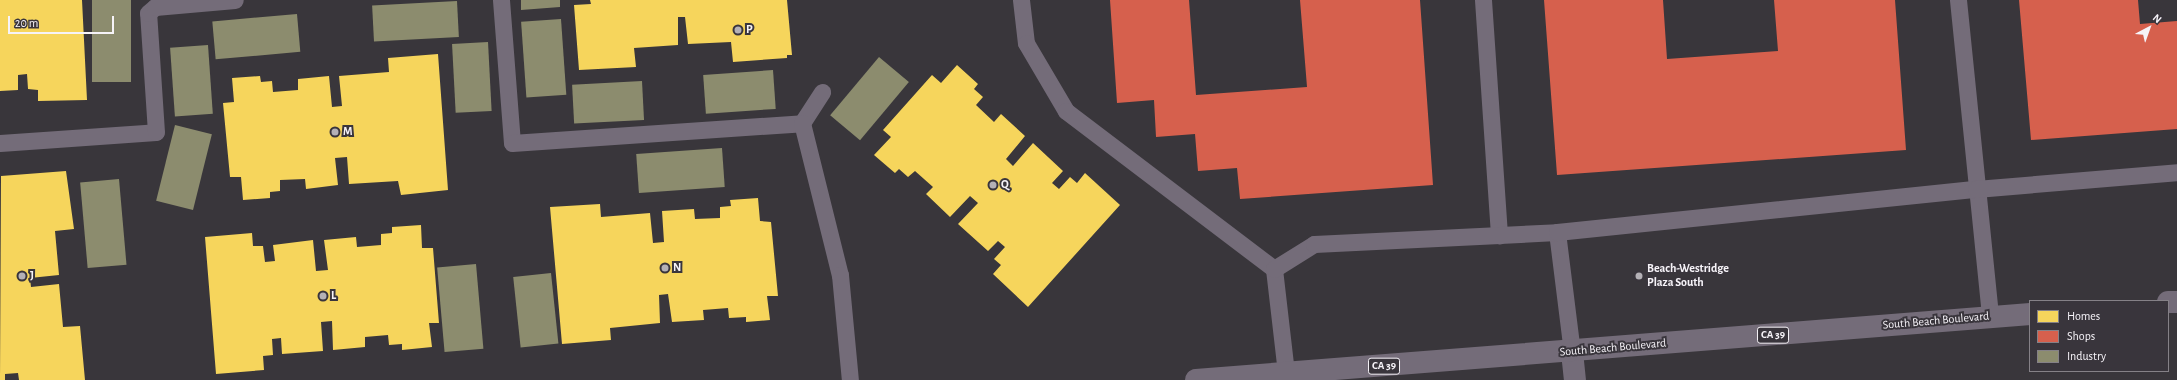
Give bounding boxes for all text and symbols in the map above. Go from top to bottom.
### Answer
scale bar [10,8,116,34]
north arrow [2129,8,2169,48]
text: N [2151,12,2164,25]
text: 20 m [15,17,38,29]
place label: P [746,23,753,37]
marker: P [733,25,743,35]
place label: M [343,125,353,139]
marker: M [330,127,340,137]
place label: Q [1001,178,1009,192]
marker: Q [988,180,998,190]
place label: N [673,261,681,275]
place label: Beach-Westridge Plaza South [1647,262,1729,290]
marker: N [660,263,670,273]
place label: J [30,269,34,283]
marker: J [17,271,27,281]
marker: Beach-Westridge Plaza South [1634,271,1644,281]
place label: L [331,289,336,303]
marker: L [318,291,328,301]
legend [2029,300,2169,372]
street label: South Beach Boulevard [1882,309,1990,333]
text: Homes [2067,310,2100,322]
road number: CA 39 [1757,326,1789,344]
text: Shops [2067,330,2095,342]
street label: South Beach Boulevard [1559,336,1667,360]
text: Industry [2067,350,2106,362]
road number: CA 39 [1368,357,1400,375]

